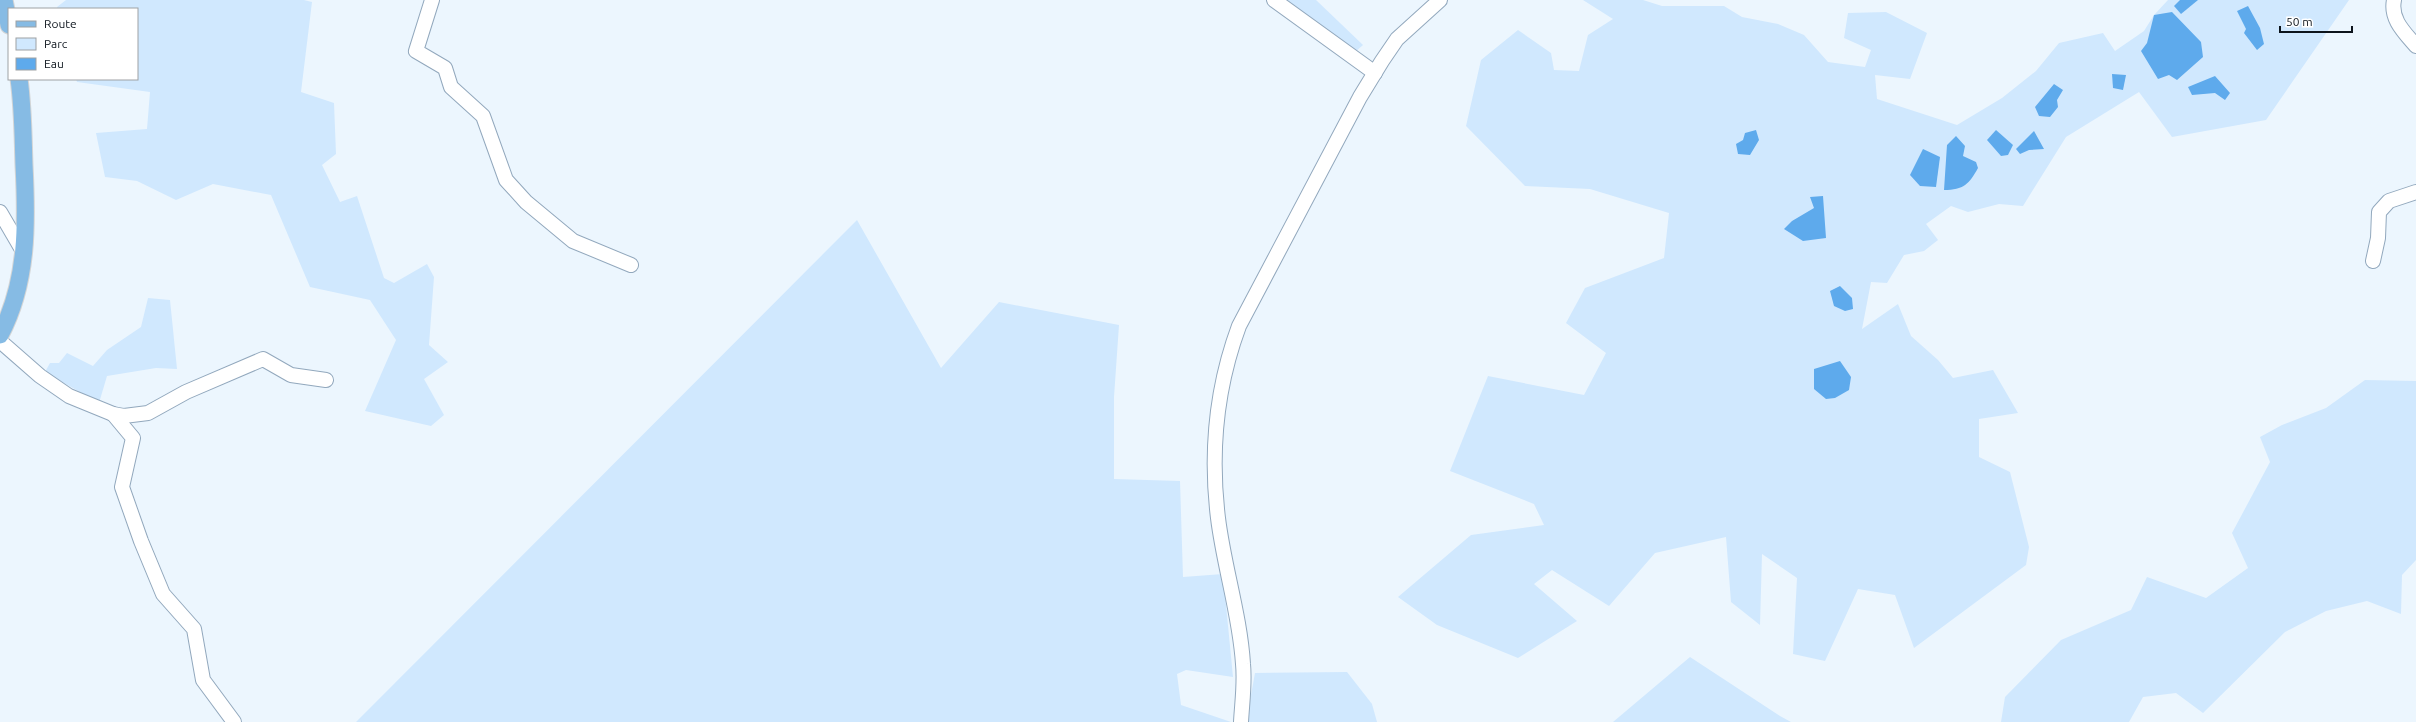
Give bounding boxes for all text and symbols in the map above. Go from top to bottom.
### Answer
legend [8,8,138,80]
scale bar [2280,8,2352,34]
text: 50 m [2286,15,2313,28]
text: Route [44,17,77,30]
text: Parc [44,37,68,50]
text: Eau [44,57,64,70]

